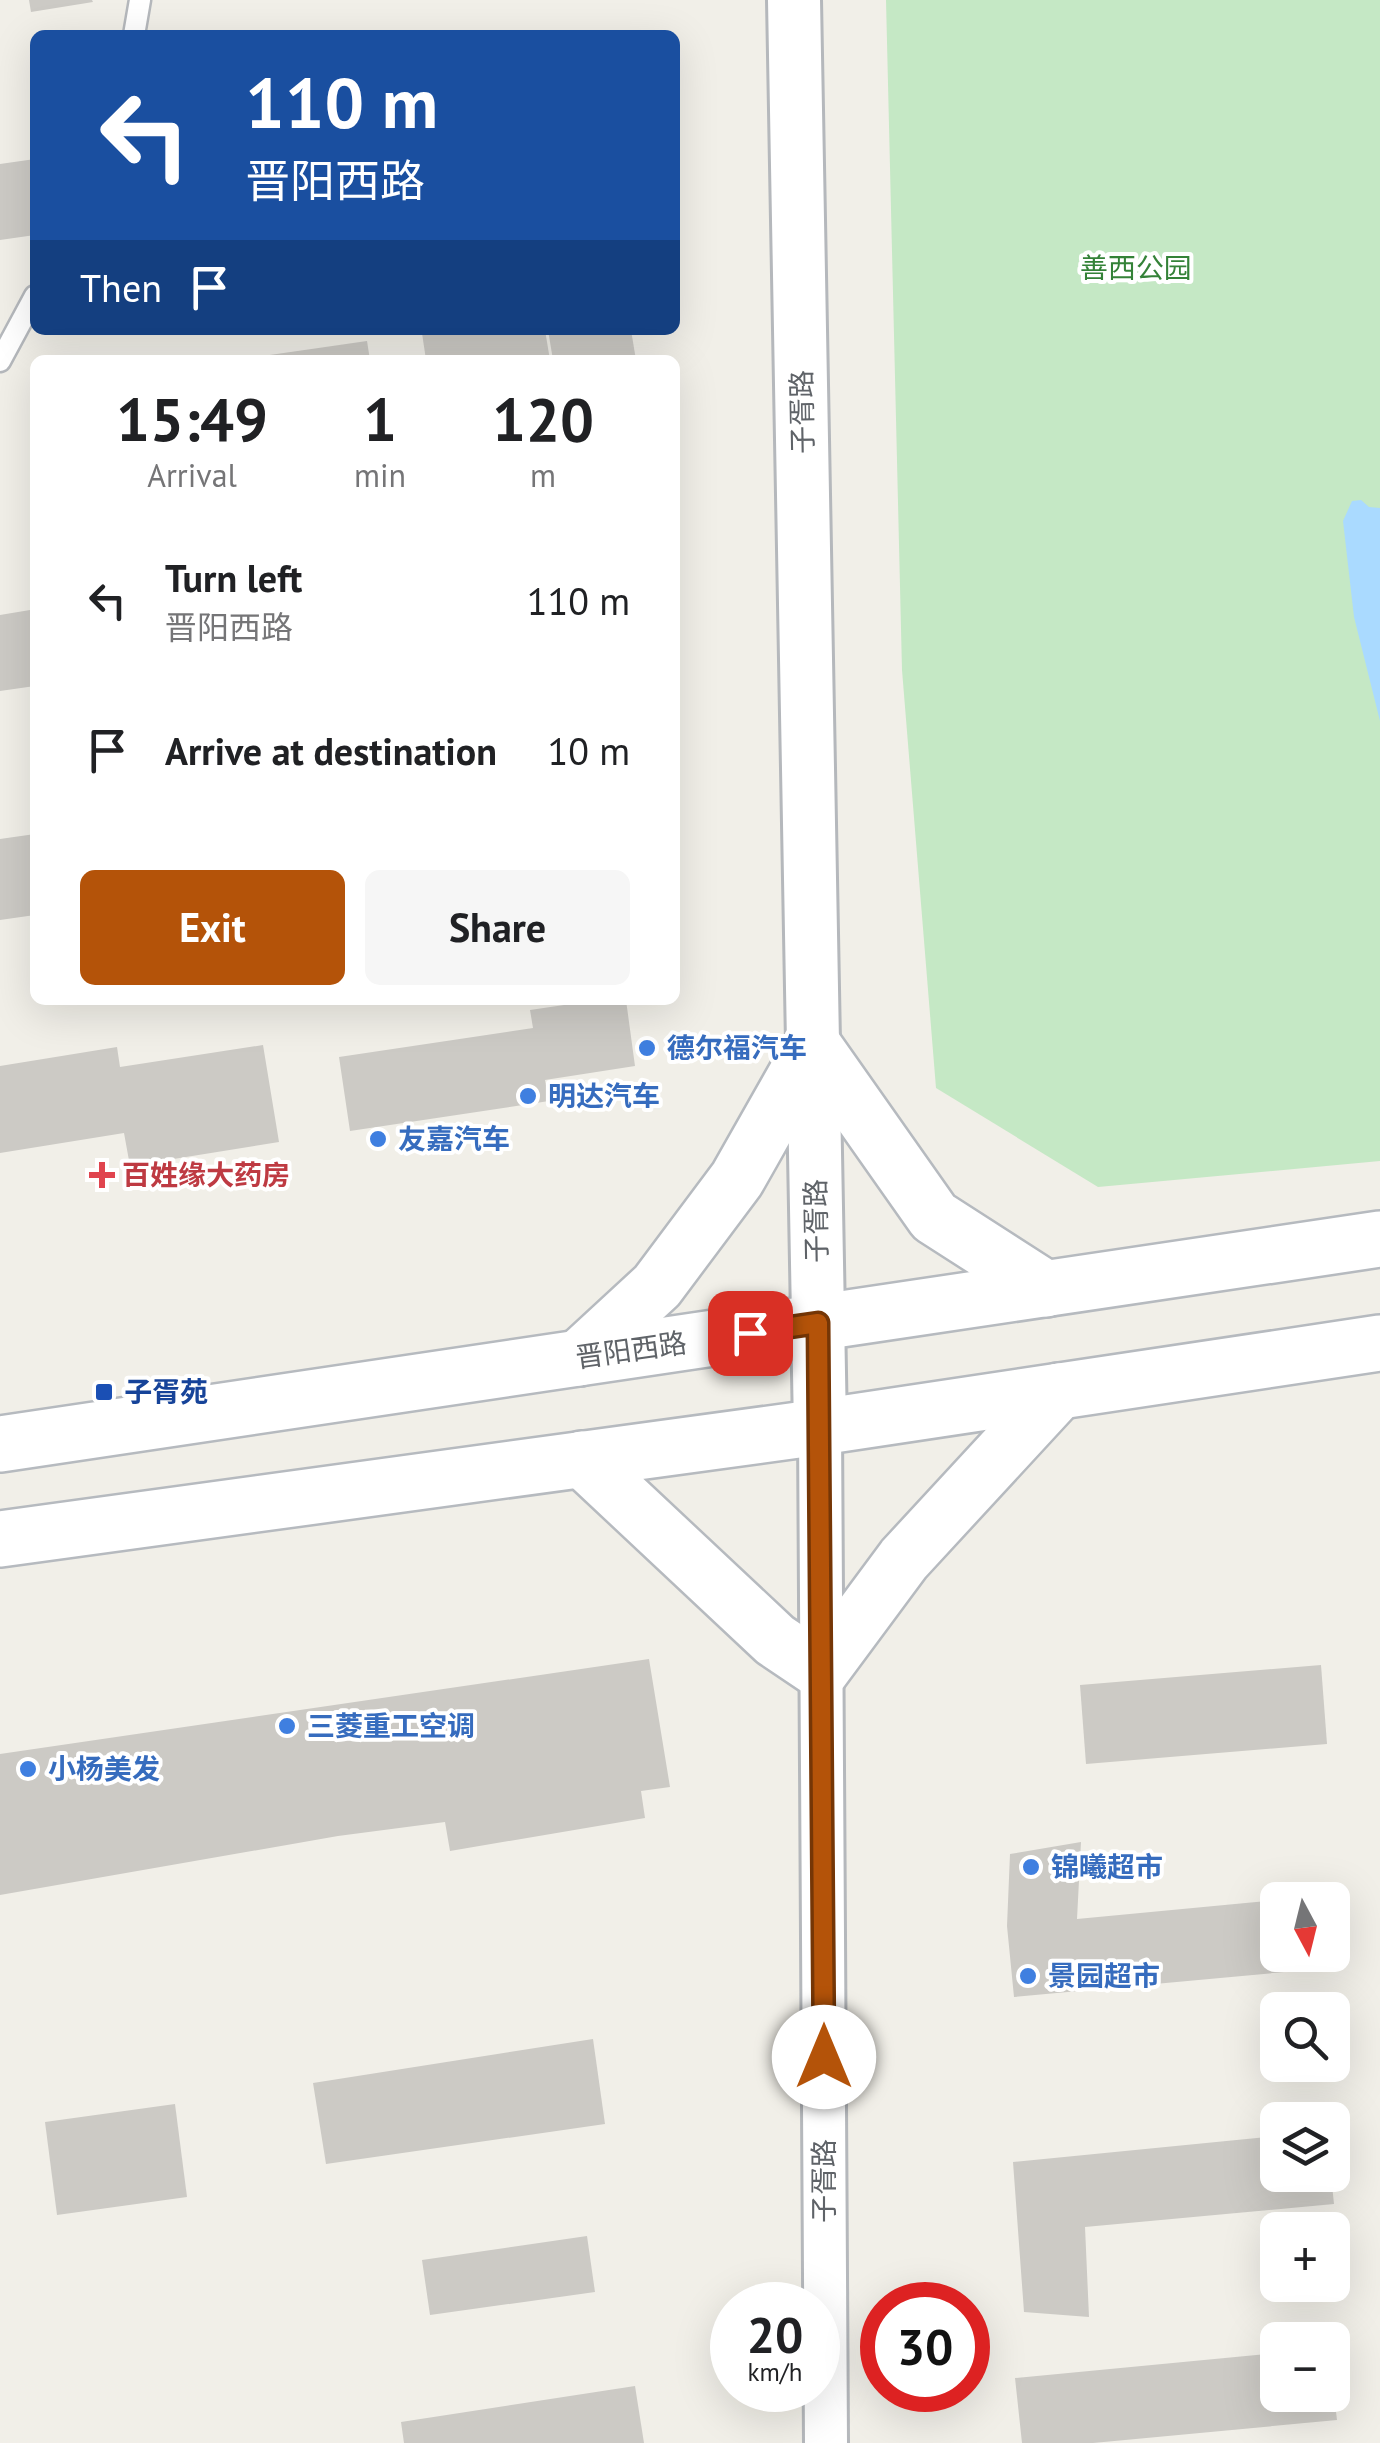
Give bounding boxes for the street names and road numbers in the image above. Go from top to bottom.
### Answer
street label: 子胥路 [782,370,821,454]
street label: 子胥路 [796,1179,835,1263]
street label: 晋阳西路 [573,1323,689,1376]
street label: 子胥路 [805,2139,842,2223]

